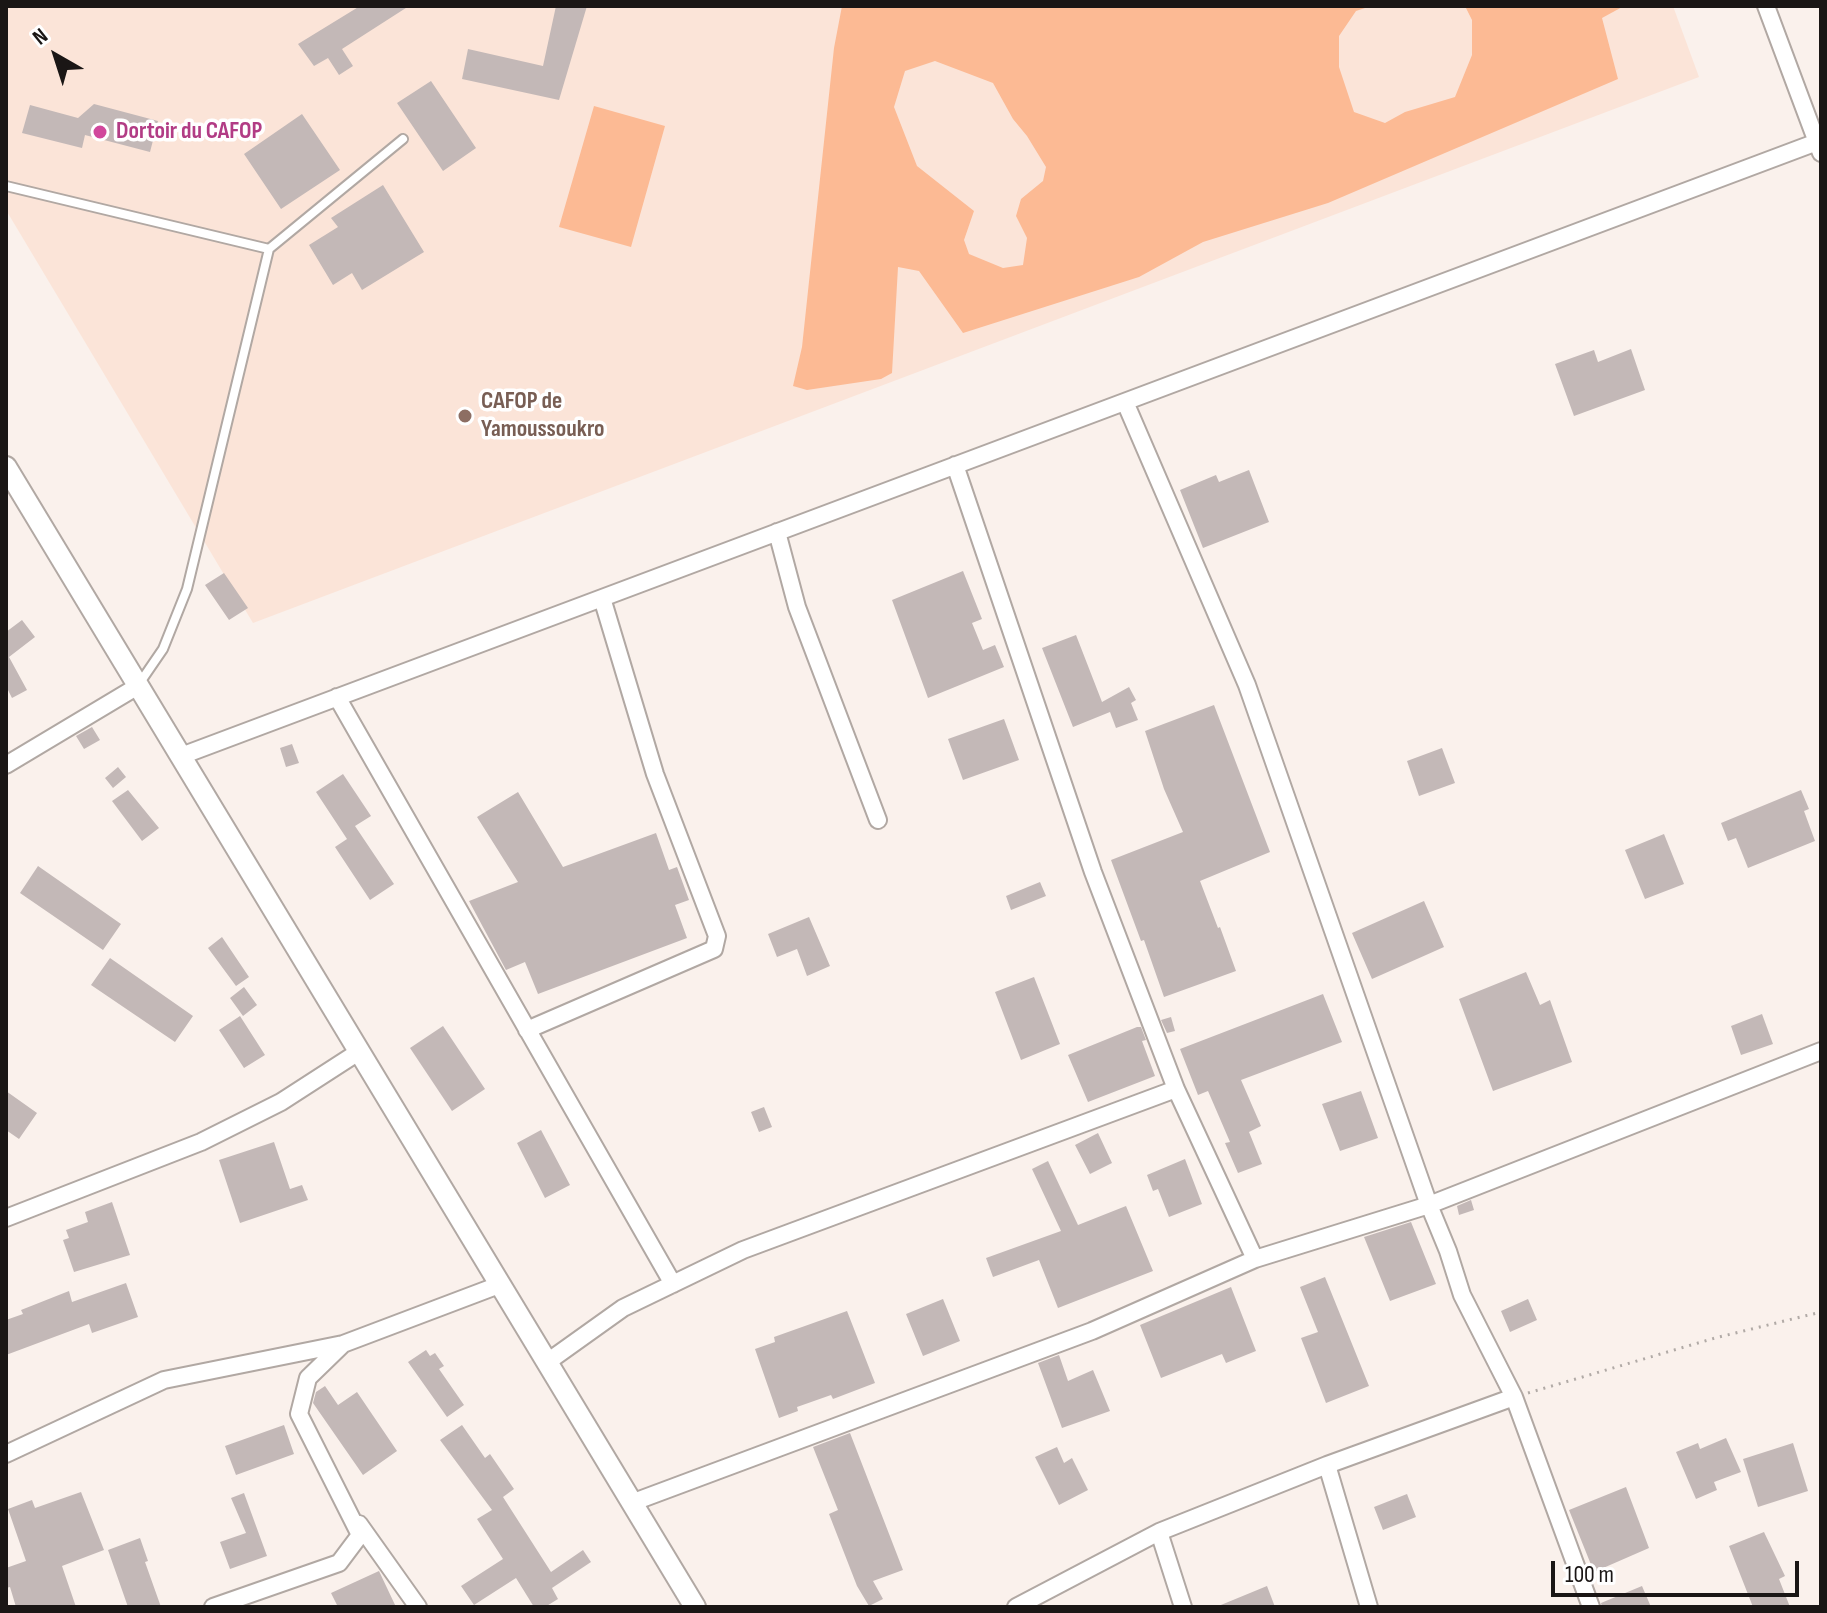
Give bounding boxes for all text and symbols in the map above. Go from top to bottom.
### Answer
north arrow [16,16,96,96]
text: N [28,23,54,51]
place label: Dortoir du CAFOP [116,118,262,146]
marker: Dortoir du CAFOP [91,123,109,141]
place label: CAFOP de Yamoussoukro [481,388,605,444]
marker: CAFOP de Yamoussoukro [456,407,474,425]
scale bar [1555,1545,1803,1595]
text: 100 m [1565,1560,1614,1589]

